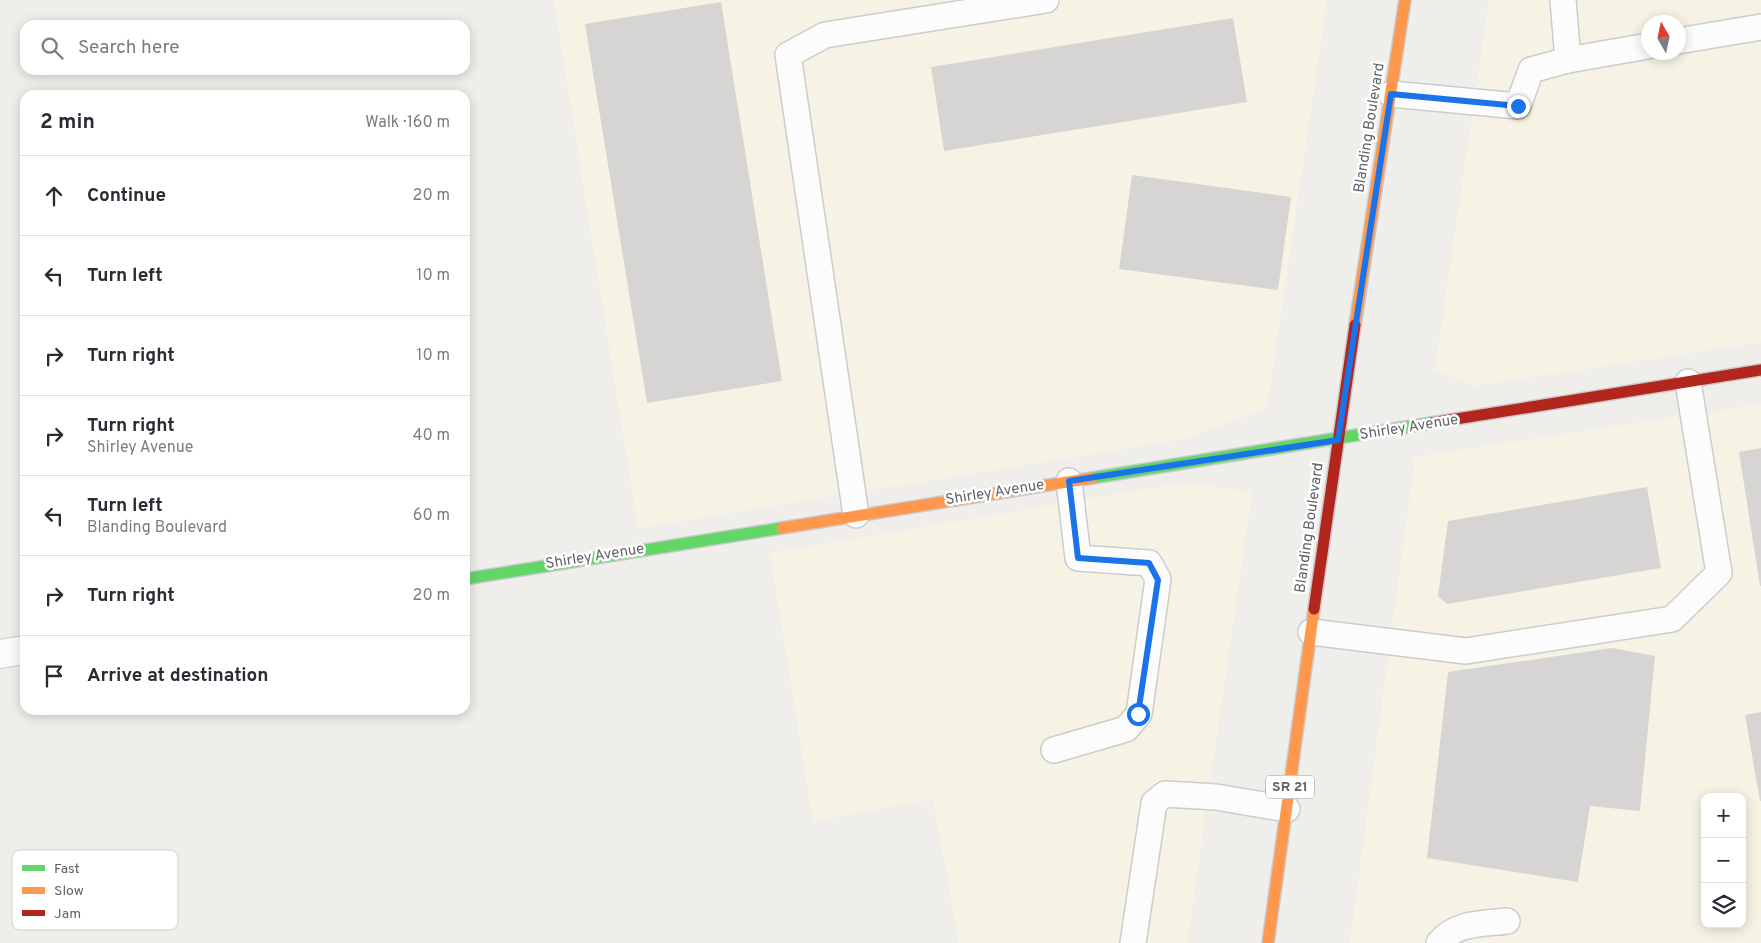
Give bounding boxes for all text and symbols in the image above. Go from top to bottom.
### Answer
north arrow [1641,15,1686,60]
search box [20,20,470,75]
icon: search [38,34,66,62]
text: Search here [78,36,180,60]
street label: Blanding Boulevard [1350,62,1390,194]
route end [1507,95,1530,118]
text: 2 min [40,109,95,136]
text: Walk · 160 m [365,113,450,133]
icon: ahead [40,182,68,210]
text: Continue [87,184,166,208]
text: 20 m [413,186,450,206]
icon: left [40,262,68,290]
text: Turn left [87,264,163,288]
text: 10 m [416,266,450,286]
icon: right [40,342,68,370]
text: Turn right [87,344,175,368]
text: 10 m [416,346,450,366]
street label: Shirley Avenue [1358,411,1460,445]
text: Turn right [87,414,175,438]
icon: right [40,422,68,450]
text: 40 m [412,426,450,446]
text: Shirley Avenue [87,438,193,458]
street label: Blanding Boulevard [1291,462,1329,594]
street label: Shirley Avenue [944,476,1046,510]
text: Turn left [87,494,163,518]
icon: left [40,502,68,530]
text: 60 m [413,506,450,526]
text: Blanding Boulevard [87,518,227,538]
street label: Shirley Avenue [544,540,646,574]
icon: right [40,582,68,610]
text: Turn right [87,584,175,608]
text: 20 m [413,586,450,606]
icon: arrive [40,662,68,690]
text: Arrive at destination [87,664,268,688]
route start [1127,703,1150,726]
road number: SR 21 [1266,776,1314,799]
map controls [1701,793,1746,928]
button: + [1701,793,1746,838]
button: − [1701,838,1746,883]
legend [12,850,178,930]
text: Fast [54,861,80,878]
text: Slow [54,883,84,900]
button: layers [1701,883,1746,928]
text: Jam [54,906,81,923]

